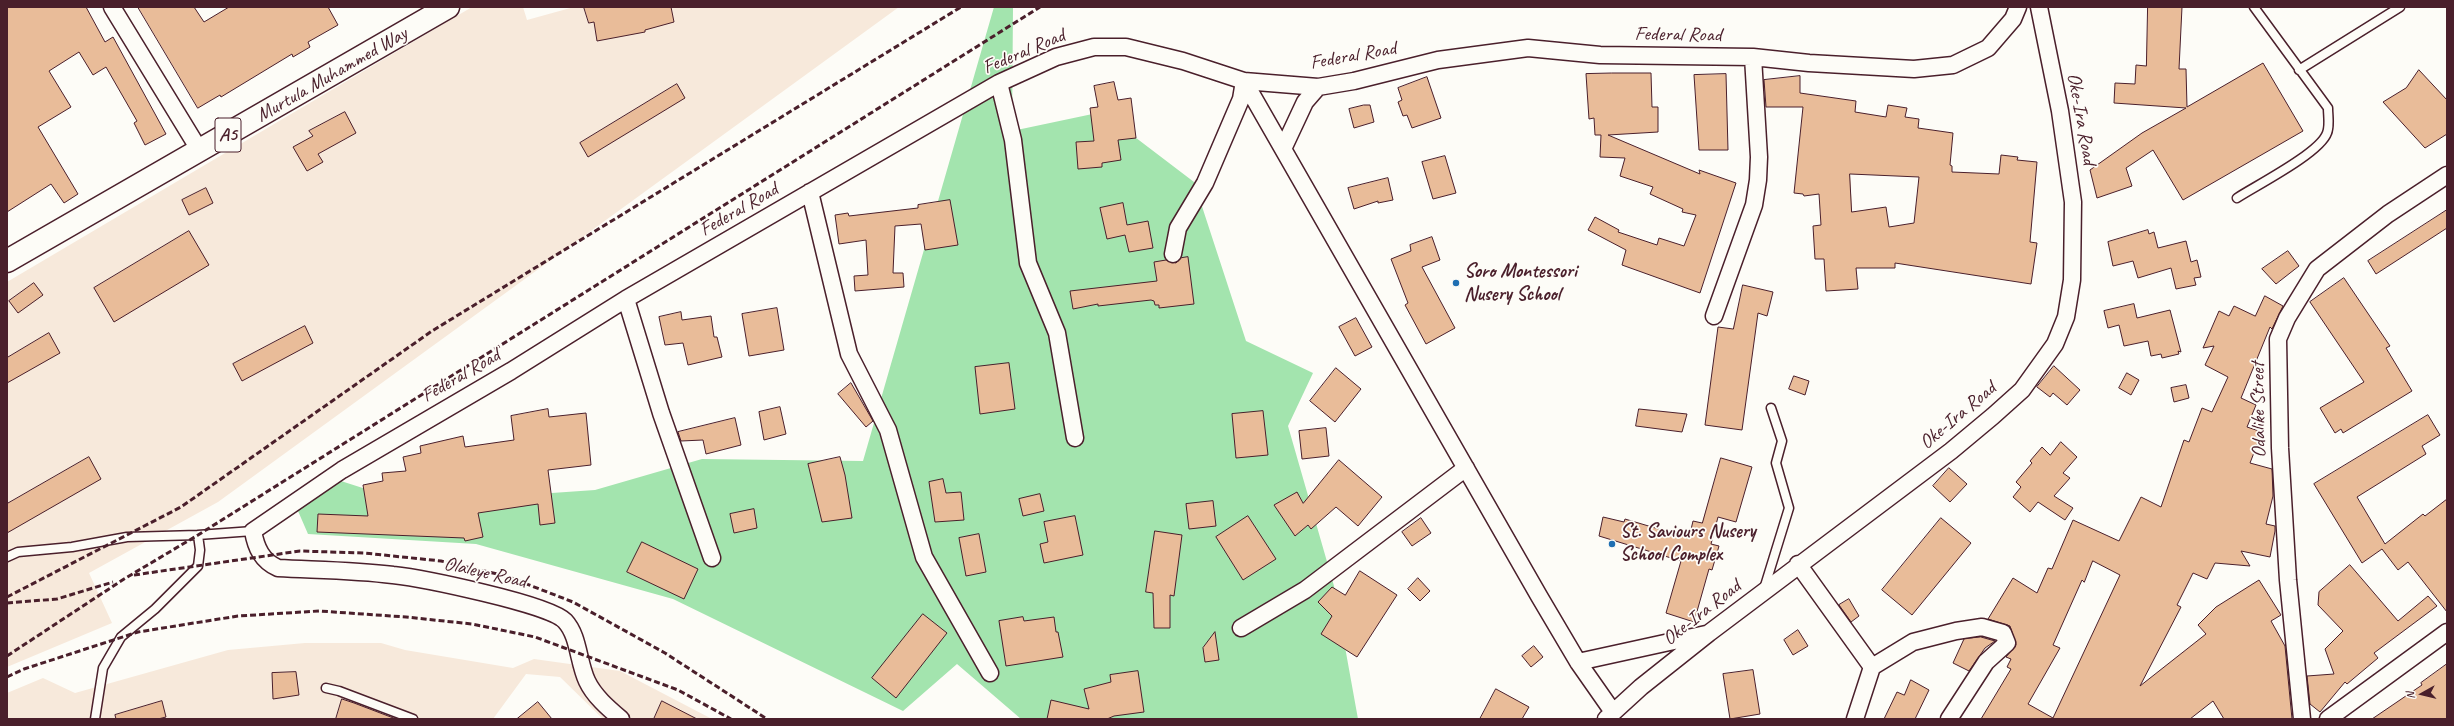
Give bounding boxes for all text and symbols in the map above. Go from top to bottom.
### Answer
street label: Murtula Muhammed Way [252,22,412,128]
street label: Federal Road [1634,22,1722,48]
street label: Federal Road [979,24,1069,80]
street label: Federal Road [1308,37,1398,75]
street label: Oke-Ira Road [2061,71,2101,167]
road number: A5 [215,118,241,152]
street label: Federal Road [695,178,783,242]
place label: Soro Montessori Nusery School [1464,260,1577,307]
marker: Soro Montessori Nusery School [1451,278,1461,288]
street label: Federal Road [417,344,505,408]
street label: Odalike Street [2246,362,2272,458]
street label: Oke-Ira Road [1915,377,2001,455]
place label: St. Saviours Nusery School Complex [1620,520,1756,567]
marker: St. Saviours Nusery School Complex [1607,539,1617,549]
street label: Olaleye Road [441,552,529,594]
street label: Oke-Ira Road [1658,575,1746,651]
north arrow [2402,674,2442,714]
text: N [2403,691,2418,700]

